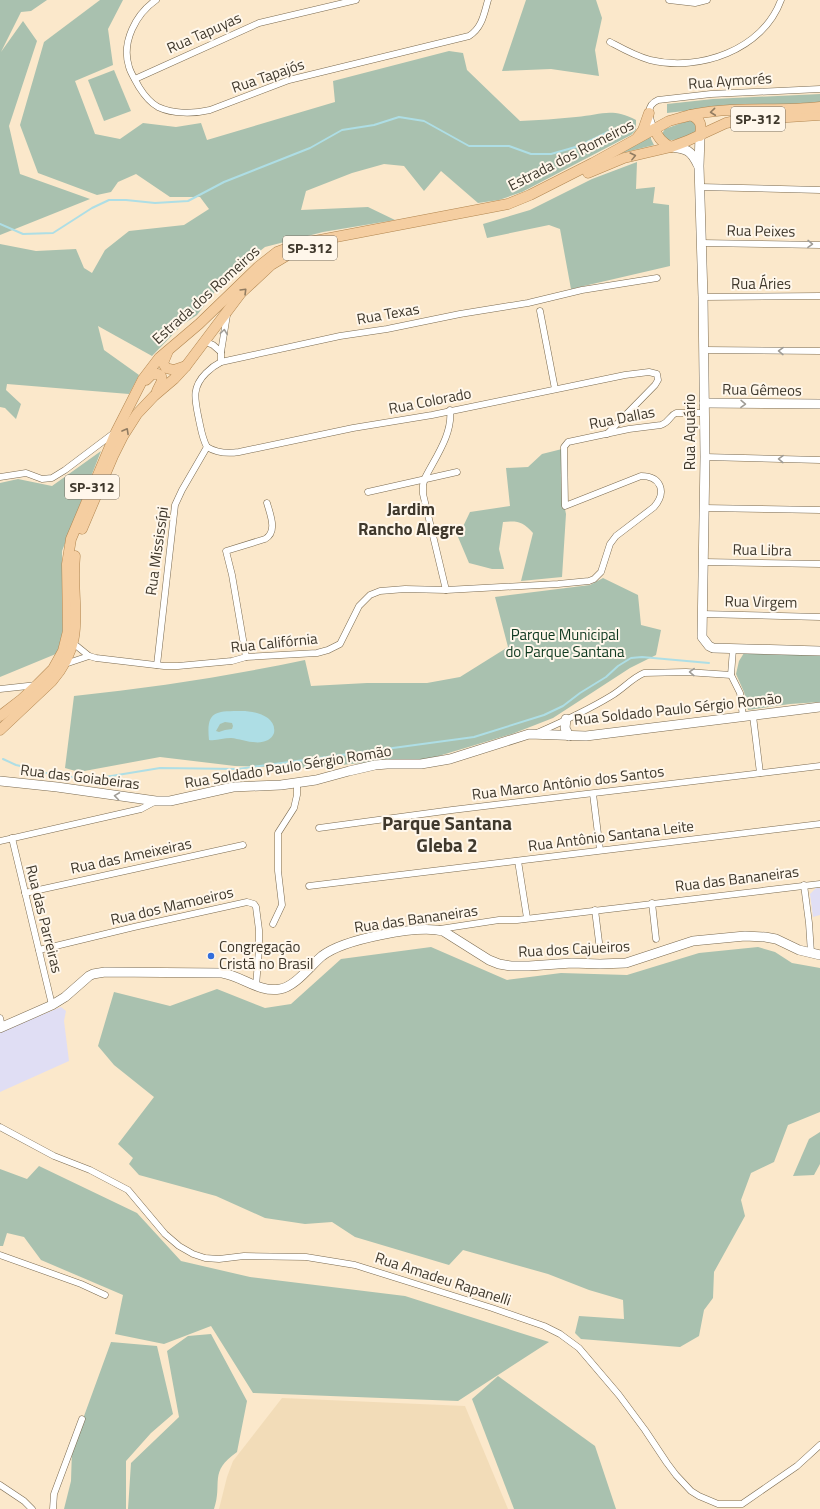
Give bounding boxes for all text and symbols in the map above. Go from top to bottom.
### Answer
street label: Rua Tapuyas [163,6,245,59]
street label: Rua Tapajós [228,52,307,99]
street label: Rua Aymorés [687,66,773,95]
one-way arrow [710,107,716,116]
road number: SP-312 [731,107,785,131]
street label: Estrada dos Romeiros [504,113,638,196]
one-way arrow [629,152,636,160]
street label: Rua Peixes [726,218,796,243]
road number: SP-312 [283,236,337,260]
street label: Estrada dos Romeiros [147,240,265,350]
one-way arrow [807,240,813,249]
street label: Rua Áries [731,272,791,295]
one-way arrow [239,288,247,296]
street label: Rua Texas [355,297,421,330]
one-way arrow [219,329,228,335]
one-way arrow [778,347,784,355]
street label: Rua Gêmeos [722,377,802,402]
street label: Rua Colorado [387,381,473,420]
street label: Rua Aquário [678,394,701,470]
street label: Rua Dallas [587,400,657,435]
one-way arrow [740,400,746,408]
one-way arrow [121,428,128,436]
one-way arrow [778,455,784,464]
road number: SP-312 [65,475,119,499]
district label: Jardim Rancho Alegre [358,496,464,542]
street label: Rua Mississípi [139,505,174,597]
street label: Rua Libra [732,537,792,562]
street label: Rua Virgem [724,589,798,614]
park label: Parque Municipal do Parque Santana [505,623,625,663]
street label: Rua Califórnia [229,626,319,658]
one-way arrow [689,668,695,677]
street label: Rua Soldado Paulo Sérgio Romão [573,686,783,731]
street label: Rua Soldado Paulo Sérgio Romão [183,739,393,794]
street label: Rua das Goiabeiras [19,758,141,795]
street label: Rua Marco Antônio dos Santos [471,759,665,806]
one-way arrow [114,792,120,801]
district label: Parque Santana Gleba 2 [382,808,512,859]
street label: Rua Antônio Santana Leite [527,814,695,857]
street label: Rua das Ameixeiras [68,831,194,880]
street label: Rua das Bananeiras [674,859,800,898]
street label: Rua das Parreiras [20,862,69,975]
street label: Rua dos Mamoeiros [108,880,236,931]
street label: Rua das Bananeiras [353,898,479,939]
street label: Rua dos Cajueiros [518,934,630,963]
place label: Congregação Cristã no Brasil [219,935,314,975]
marker: Congregação Cristã no Brasil [206,951,216,961]
street label: Rua Amadeu Rapanelli [372,1246,514,1311]

